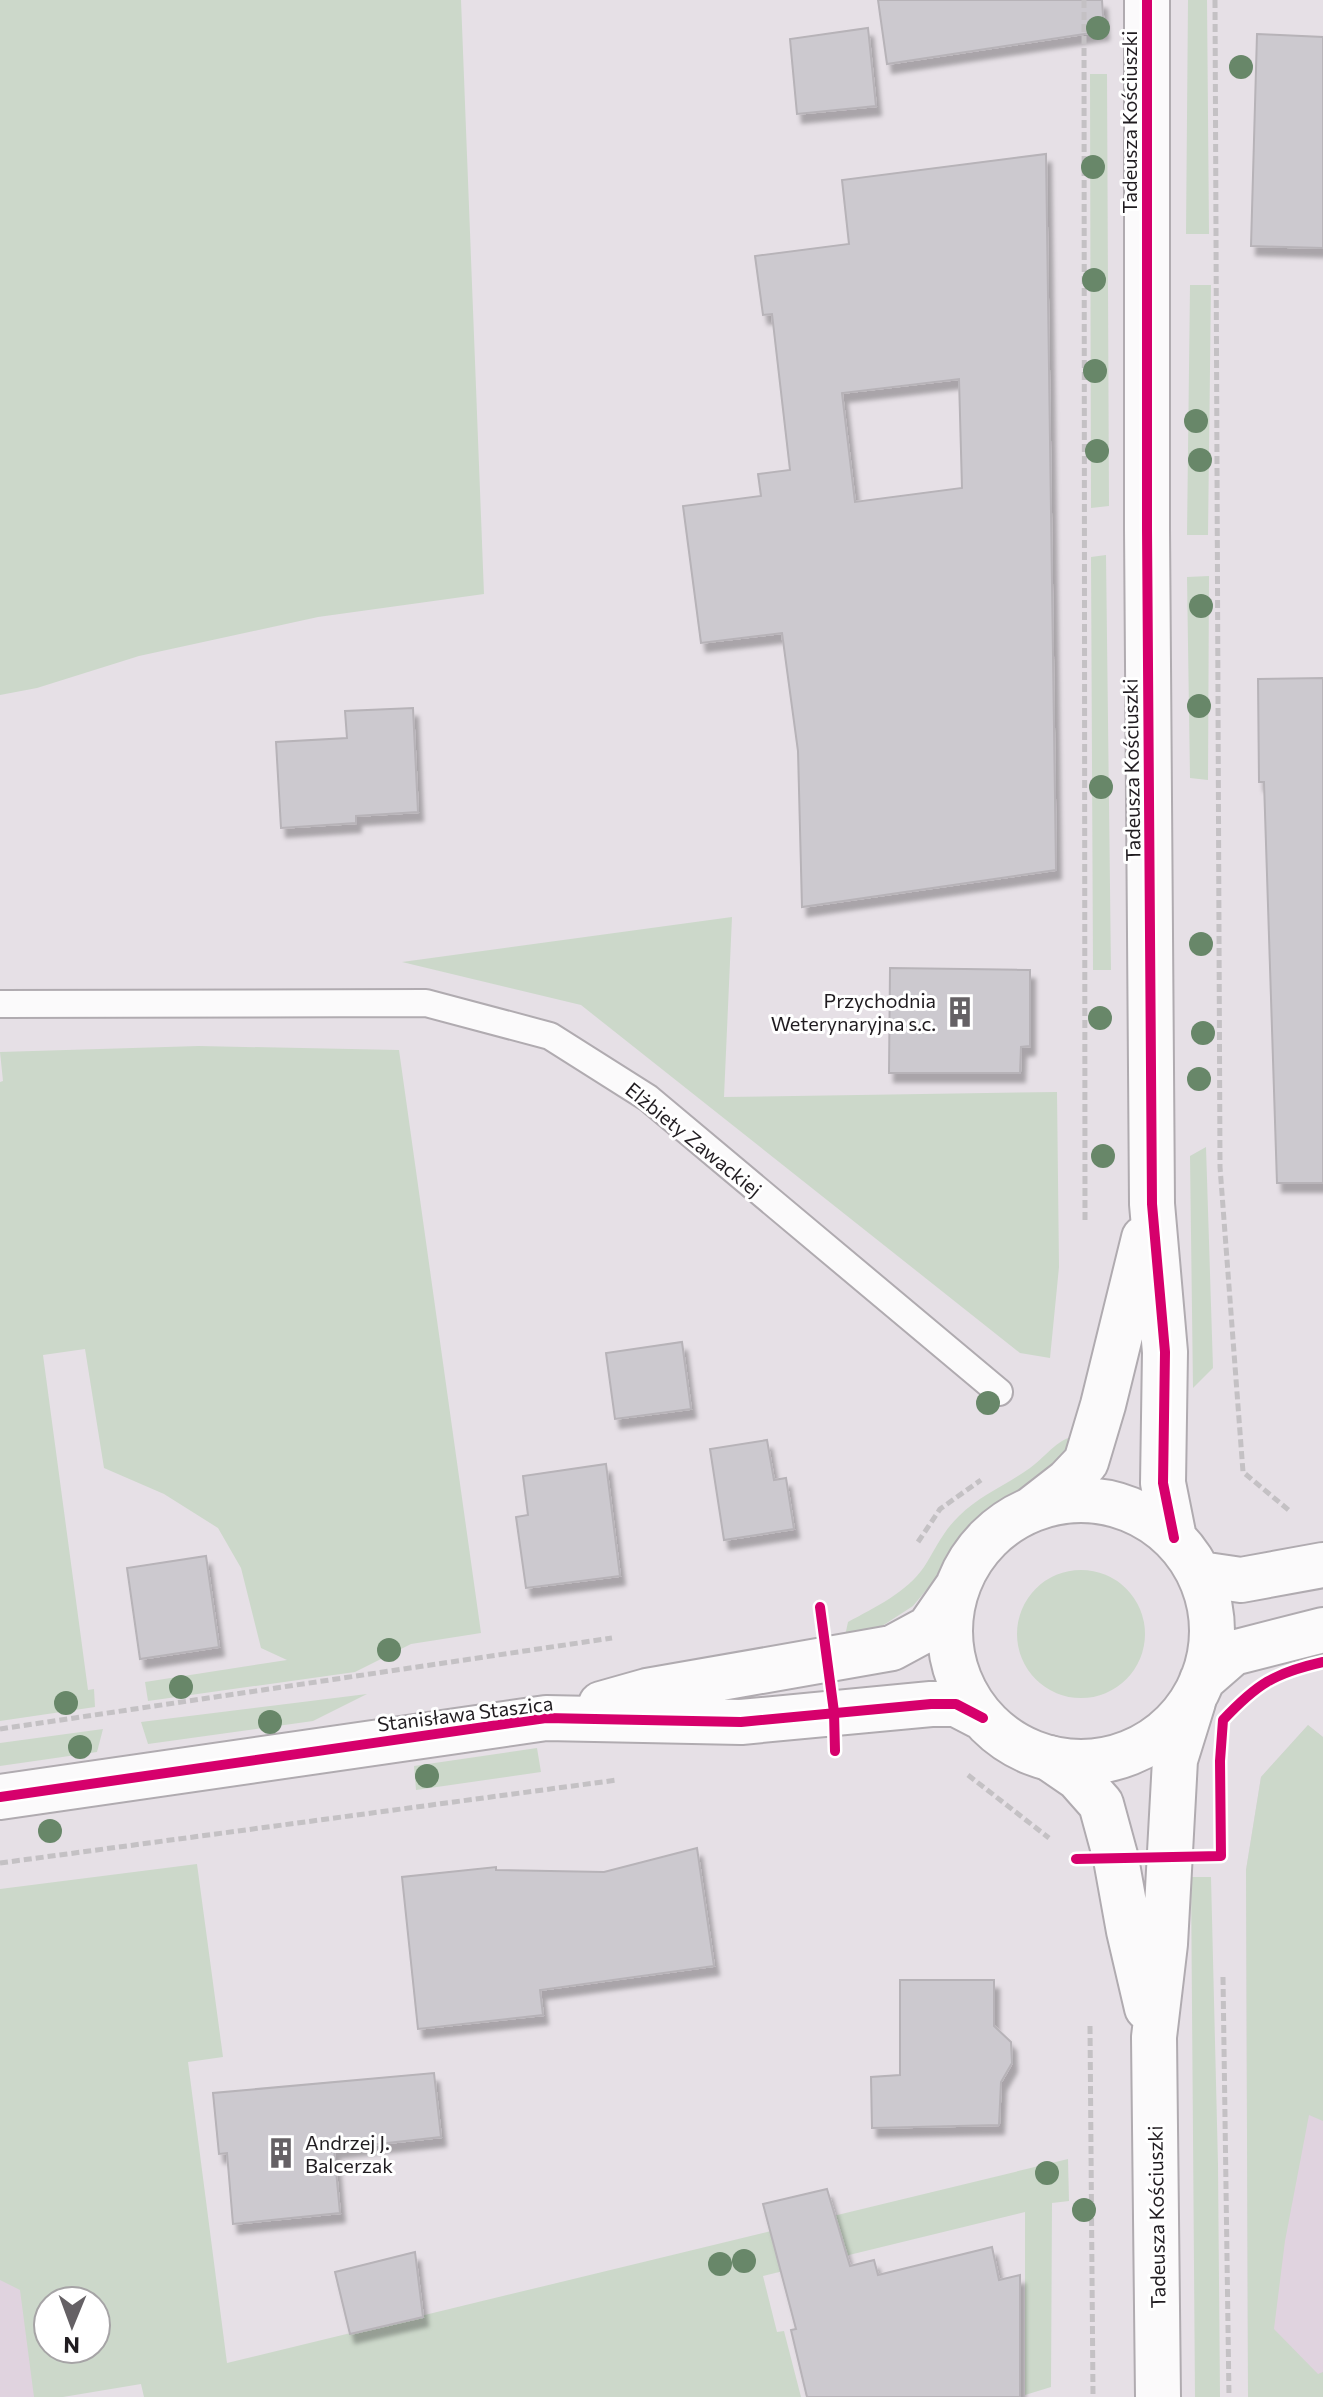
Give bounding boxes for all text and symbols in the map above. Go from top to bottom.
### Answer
street label: Tadeusza Kościuszki [1117,31,1141,213]
street label: Tadeusza Kościuszki [1117,678,1145,862]
place label: Przychodnia Weterynaryjna s.c. [771,988,936,1035]
building icon: Przychodnia Weterynaryjna s.c. [943,995,977,1029]
street label: Elżbiety Zawackiej [621,1077,767,1201]
street label: Stanisława Staszica [376,1690,554,1736]
street label: Tadeusza Kościuszki [1142,2125,1170,2309]
place label: Andrzej J. Balcerzak [305,2130,393,2177]
building icon: Andrzej J. Balcerzak [264,2136,298,2170]
north arrow [32,2285,112,2365]
text: N [63,2332,80,2359]

